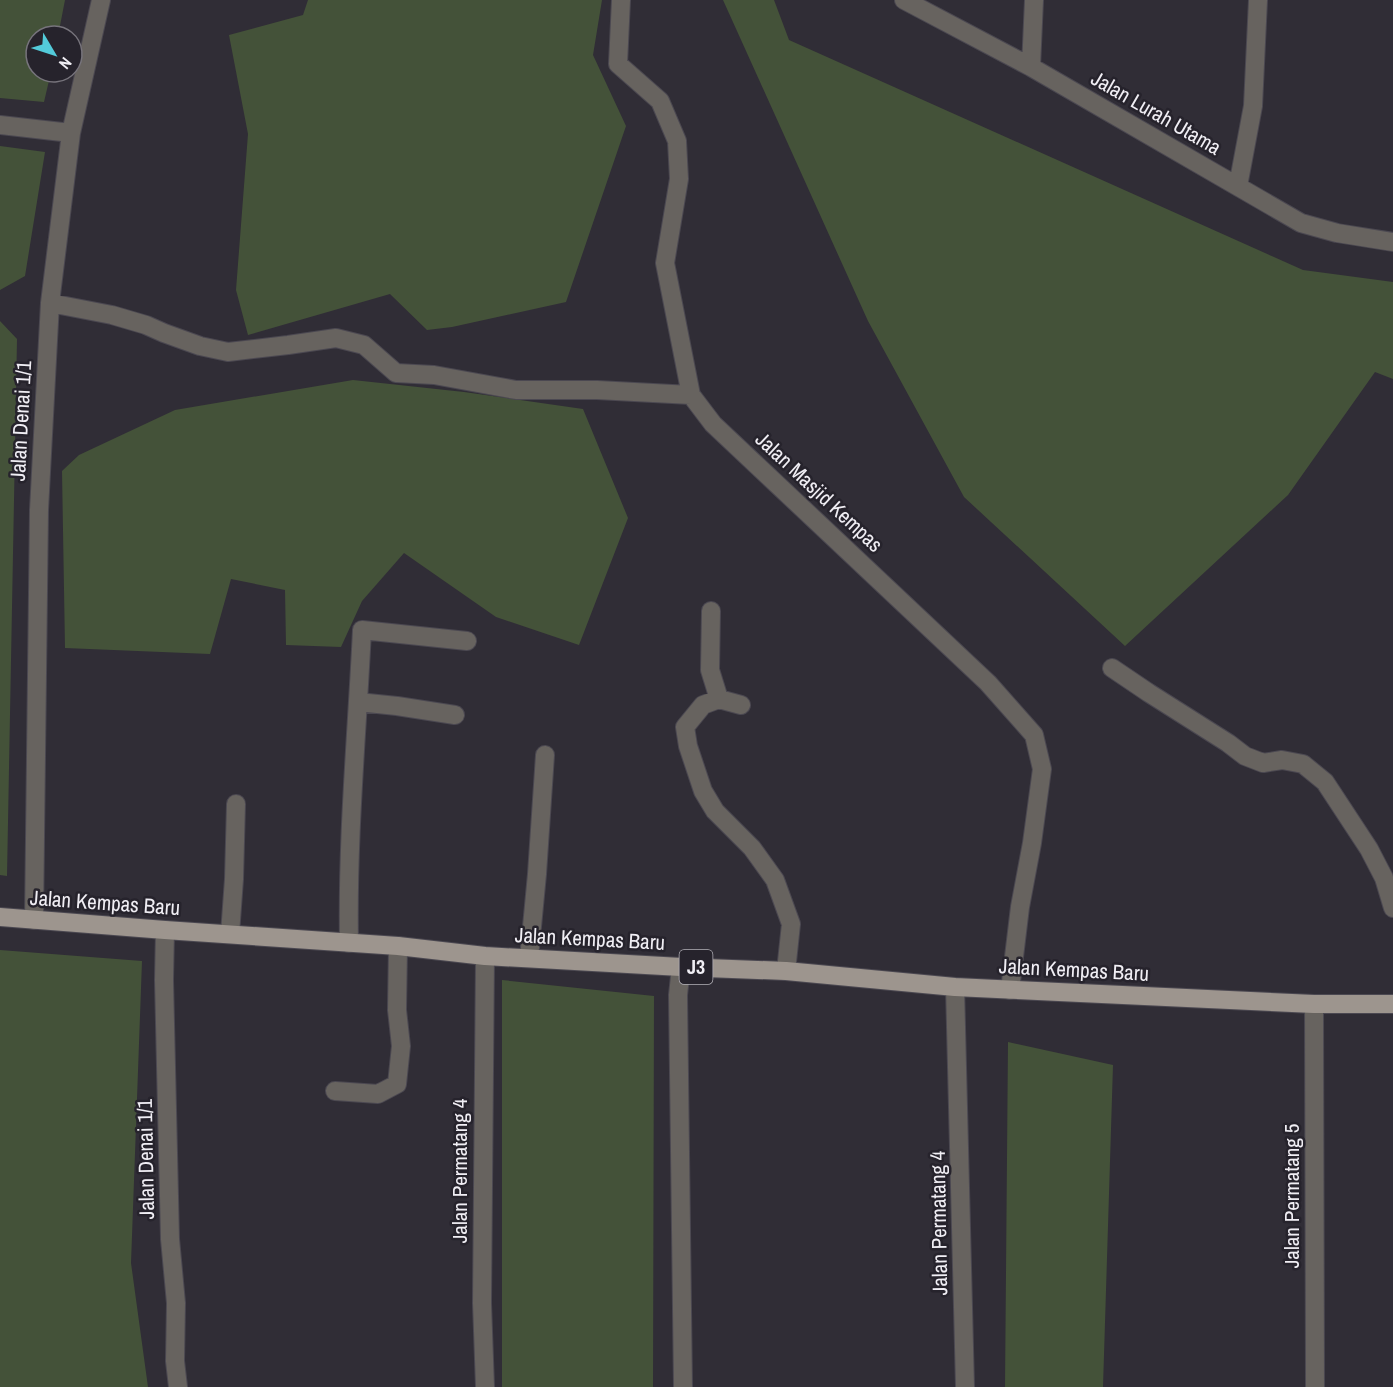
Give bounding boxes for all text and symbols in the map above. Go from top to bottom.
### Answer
north arrow [24,24,84,84]
text: N [54,53,77,74]
street label: Jalan Lurah Utama [1086,64,1227,162]
street label: Jalan Denai 1/1 [3,360,38,482]
street label: Jalan Masjid Kempas [749,425,889,558]
street label: Jalan Kempas Baru [29,883,181,922]
street label: Jalan Kempas Baru [514,920,666,957]
road number: J3 [680,950,712,984]
street label: Jalan Kempas Baru [998,951,1150,988]
street label: Jalan Denai 1/1 [130,1098,161,1220]
street label: Jalan Permatang 4 [445,1098,474,1243]
street label: Jalan Permatang 5 [1277,1124,1306,1268]
street label: Jalan Permatang 4 [923,1150,954,1296]

